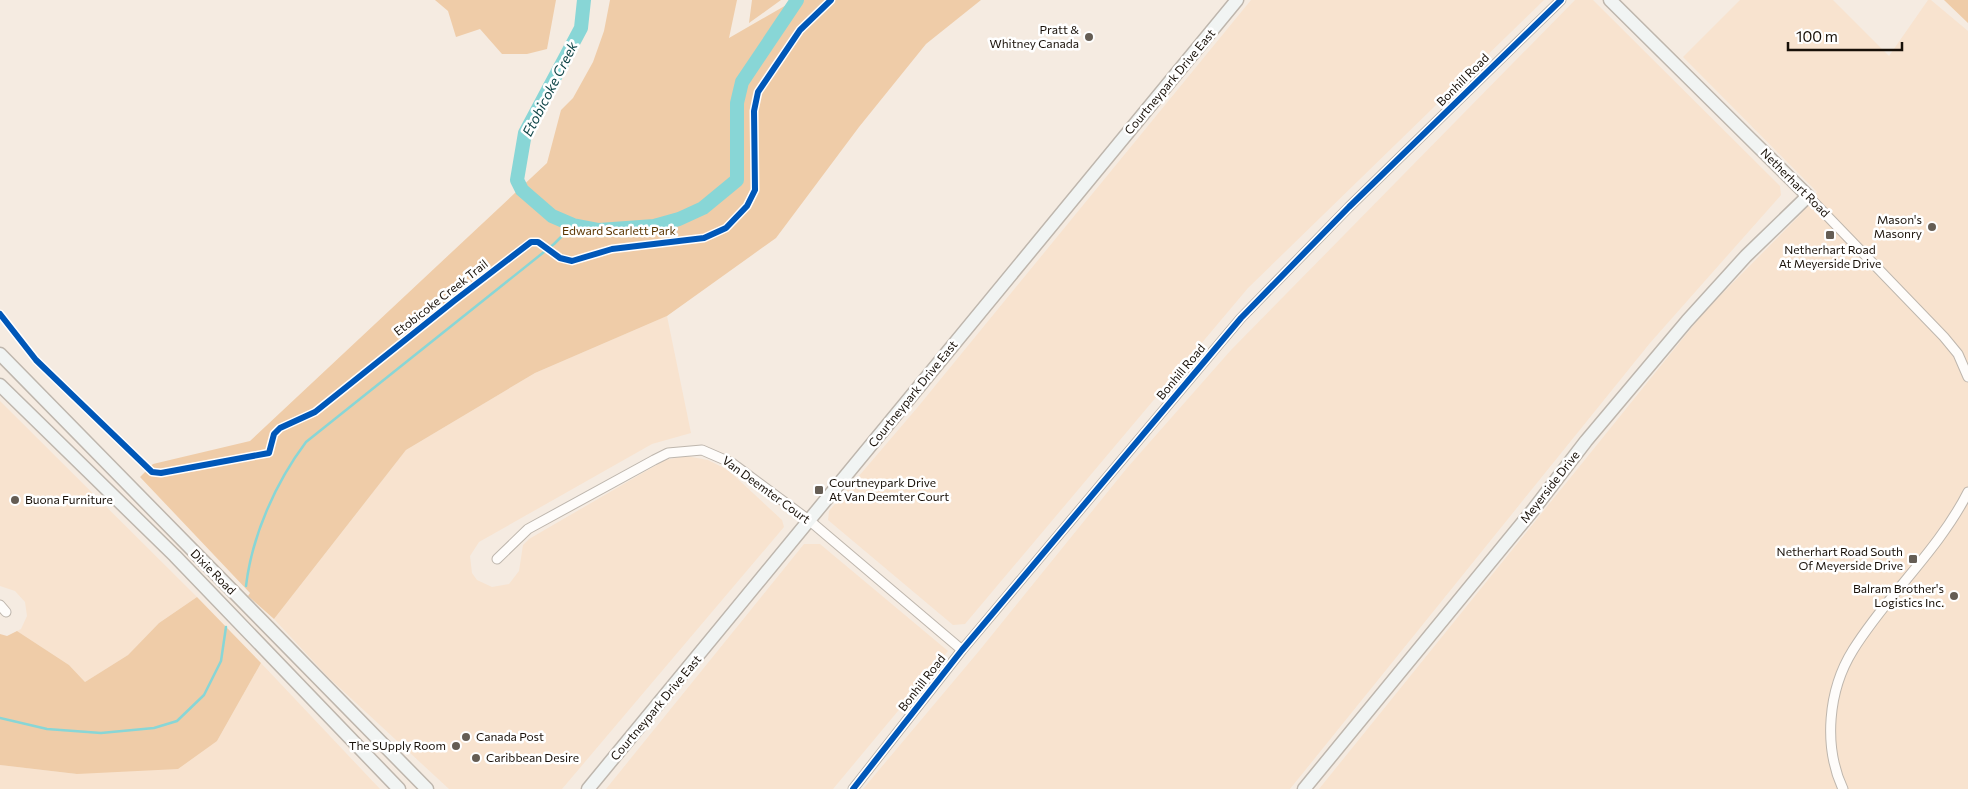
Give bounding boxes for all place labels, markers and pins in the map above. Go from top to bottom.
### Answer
place label: Pratt & Whitney Canada [989,22,1079,50]
marker: Pratt & Whitney Canada [1083,31,1095,43]
place label: Mason's Masonry [1874,212,1922,240]
marker: Mason's Masonry [1926,221,1938,233]
marker: Netherhart Road At Meyerside Drive [1824,229,1836,241]
place label: Netherhart Road At Meyerside Drive [1779,242,1881,270]
place label: Courtneypark Drive At Van Deemter Court [829,475,949,503]
marker: Courtneypark Drive At Van Deemter Court [813,484,825,496]
place label: Buona Furniture [25,492,113,506]
marker: Buona Furniture [9,494,21,506]
place label: Netherhart Road South Of Meyerside Drive [1777,544,1903,572]
marker: Netherhart Road South Of Meyerside Drive [1907,553,1919,565]
place label: Balram Brother's Logistics Inc. [1853,581,1944,609]
marker: Balram Brother's Logistics Inc. [1948,590,1960,602]
place label: Canada Post [476,729,544,743]
marker: Canada Post [460,731,472,743]
place label: The SUpply Room [349,738,446,752]
marker: The SUpply Room [450,740,462,752]
place label: Caribbean Desire [486,750,579,764]
marker: Caribbean Desire [470,752,482,764]

